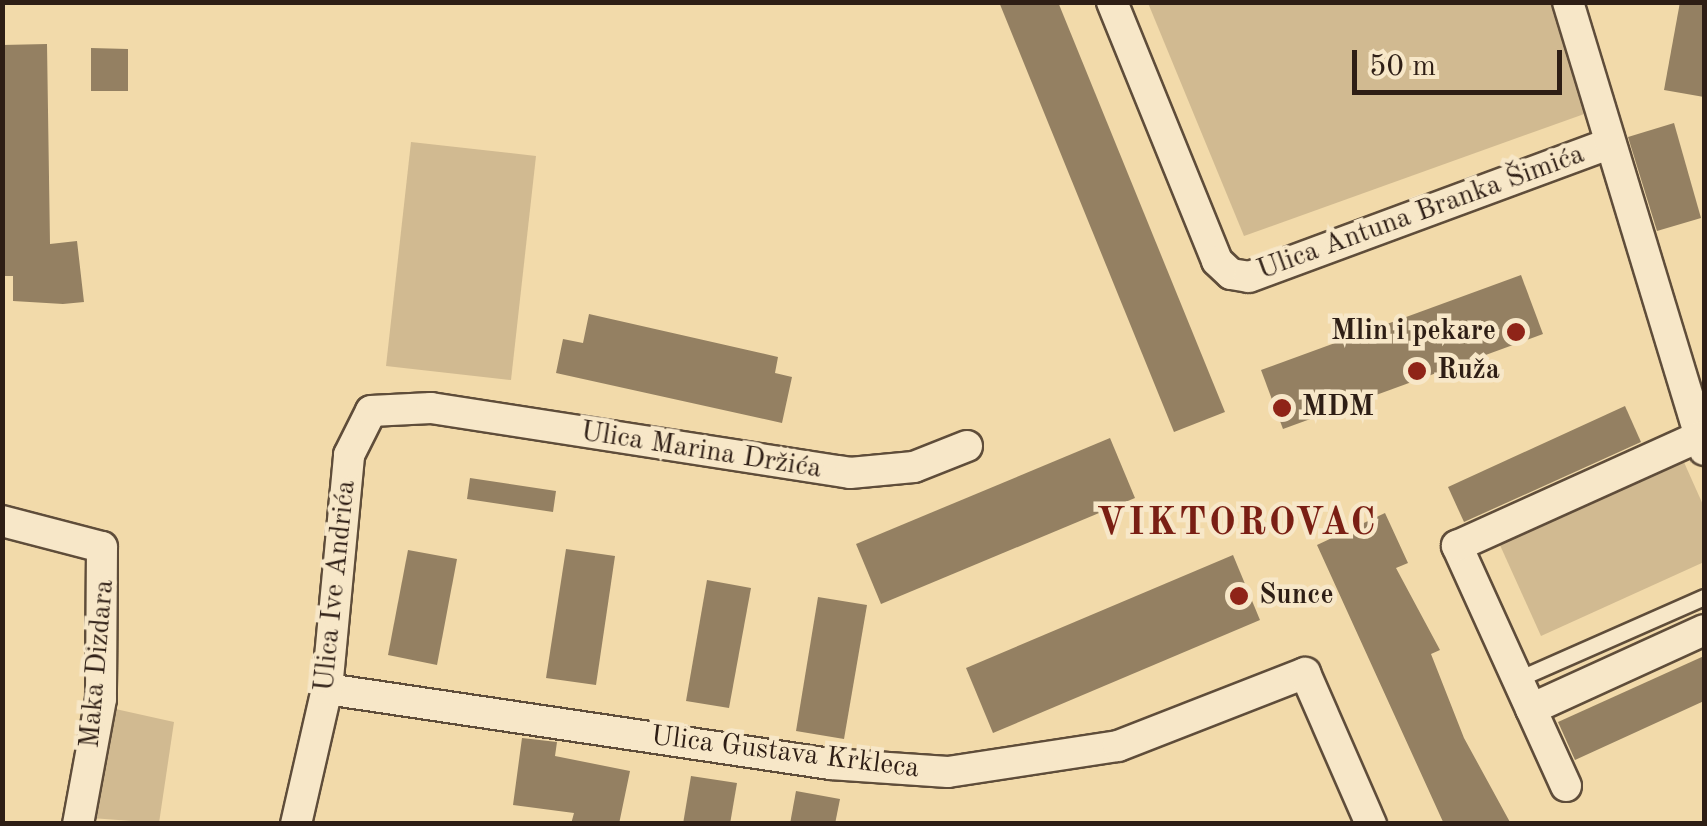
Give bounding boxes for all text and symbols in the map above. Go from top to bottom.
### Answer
scale bar [1357,30,1567,92]
text: 50 m [1369,52,1436,82]
street label: Ulica Antuna Branka Šimića [1253,138,1589,288]
place label: Mlin i pekare [1331,315,1496,349]
marker: Mlin i pekare [1505,321,1527,343]
place label: Ruža [1437,354,1500,388]
marker: Ruža [1406,360,1428,382]
place label: MDM [1302,391,1374,425]
marker: MDM [1271,397,1293,419]
street label: Ulica Marina Držića [578,415,824,487]
street label: Ulica Ive Andrića [308,479,364,693]
district label: VIKTOROVAC [1096,502,1378,548]
street label: Maka Dizdara [74,578,122,750]
place label: Sunce [1259,579,1334,613]
marker: Sunce [1228,585,1250,607]
street label: Ulica Gustava Krkleca [649,720,921,786]

